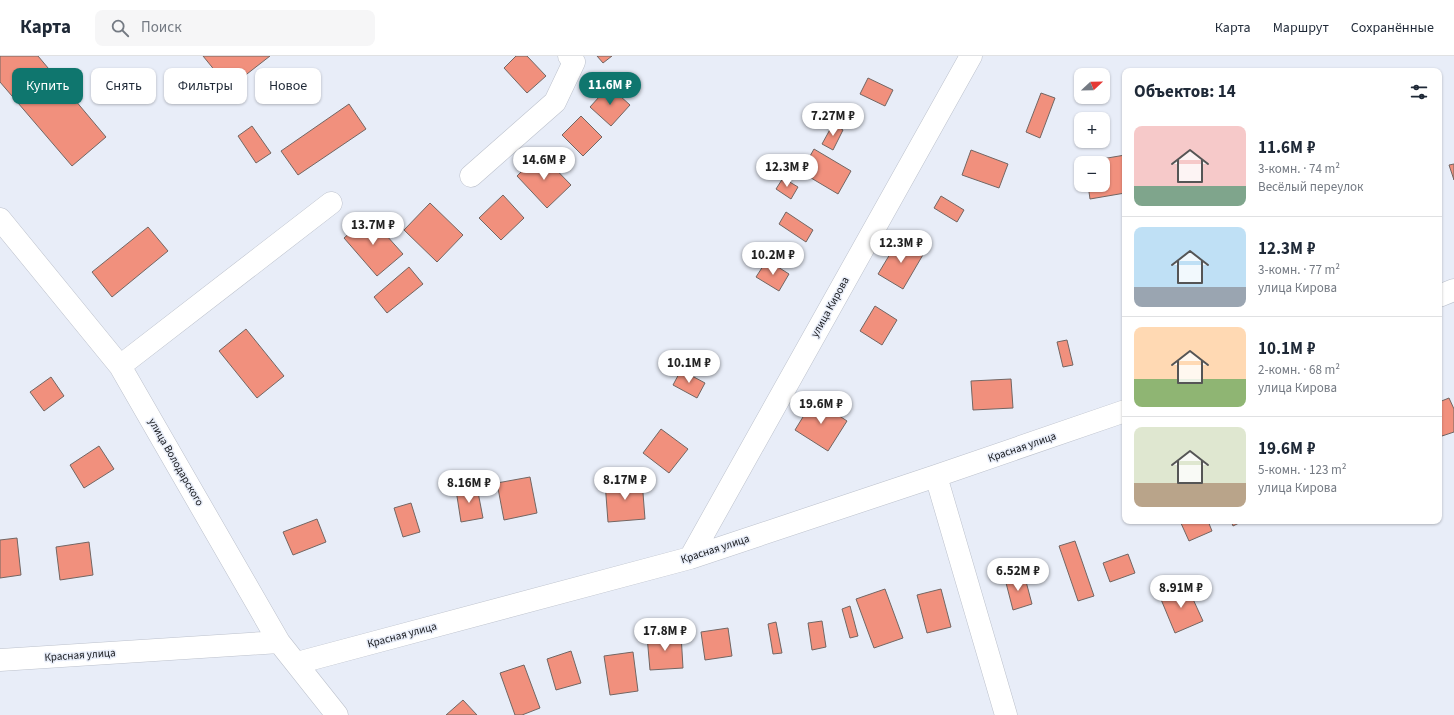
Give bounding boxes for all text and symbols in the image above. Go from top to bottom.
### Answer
search box [95,10,375,46]
text: Карта [20,14,71,41]
icon: search [109,17,131,39]
text: Поиск [141,17,182,38]
text: Карта [1215,18,1251,38]
text: Маршрут [1273,18,1329,38]
text: Сохранённые [1351,18,1434,38]
chip: Купить [12,68,83,104]
chip: Снять [91,68,156,104]
chip: Фильтры [164,68,247,104]
chip: Новое [255,68,321,104]
north arrow [1074,68,1110,104]
map controls [1074,68,1110,192]
pin: 11.6M ₽ [573,72,647,106]
text: 11.6M ₽ [588,76,632,94]
text: Объектов: 14 [1134,80,1236,104]
icon: filters [1408,81,1430,103]
pin: 7.27M ₽ [796,103,870,137]
text: 7.27M ₽ [811,107,855,125]
button: + [1074,112,1110,148]
text: 11.6M ₽ [1258,136,1315,160]
icon: home [1166,142,1214,190]
pin: 14.6M ₽ [507,147,581,181]
text: 14.6M ₽ [522,151,566,169]
pin: 12.3M ₽ [750,154,824,188]
button: − [1074,156,1110,192]
text: 12.3M ₽ [765,158,809,176]
text: 3-комн. · 74 m² [1258,160,1340,178]
text: Весёлый переулок [1258,178,1364,196]
pin: 13.7M ₽ [336,212,410,246]
text: 13.7M ₽ [351,216,395,234]
pin: 12.3M ₽ [864,230,938,264]
text: 12.3M ₽ [879,234,923,252]
text: 12.3M ₽ [1258,237,1315,261]
pin: 10.2M ₽ [736,242,810,276]
icon: home [1166,243,1214,291]
text: 10.2M ₽ [751,246,795,264]
text: 3-комн. · 77 m² [1258,261,1340,279]
street label: улица Кирова [807,274,853,340]
text: улица Кирова [1258,279,1337,297]
text: 10.1M ₽ [1258,337,1315,361]
icon: home [1166,343,1214,391]
pin: 10.1M ₽ [652,350,726,384]
text: 10.1M ₽ [667,354,711,372]
text: 2-комн. · 68 m² [1258,361,1340,379]
text: улица Кирова [1258,379,1337,397]
pin: 19.6M ₽ [784,391,858,425]
text: 19.6M ₽ [799,395,843,413]
street label: улица Володарского [145,415,207,509]
street label: Красная улица [986,428,1058,466]
text: 19.6M ₽ [1258,437,1315,461]
icon: home [1166,443,1214,491]
text: 5-комн. · 123 m² [1258,461,1347,479]
pin: 8.17M ₽ [588,467,662,501]
pin: 8.16M ₽ [432,470,506,504]
text: 8.17M ₽ [603,471,647,489]
text: 8.16M ₽ [447,474,491,492]
text: улица Кирова [1258,479,1337,497]
street label: Красная улица [679,531,751,567]
pin: 6.52M ₽ [981,558,1055,592]
text: 6.52M ₽ [996,562,1040,580]
pin: 8.91M ₽ [1144,575,1218,609]
text: 8.91M ₽ [1159,579,1203,597]
pin: 17.8M ₽ [628,618,702,652]
street label: Красная улица [366,619,438,651]
text: 17.8M ₽ [643,622,687,640]
street label: Красная улица [44,645,116,665]

